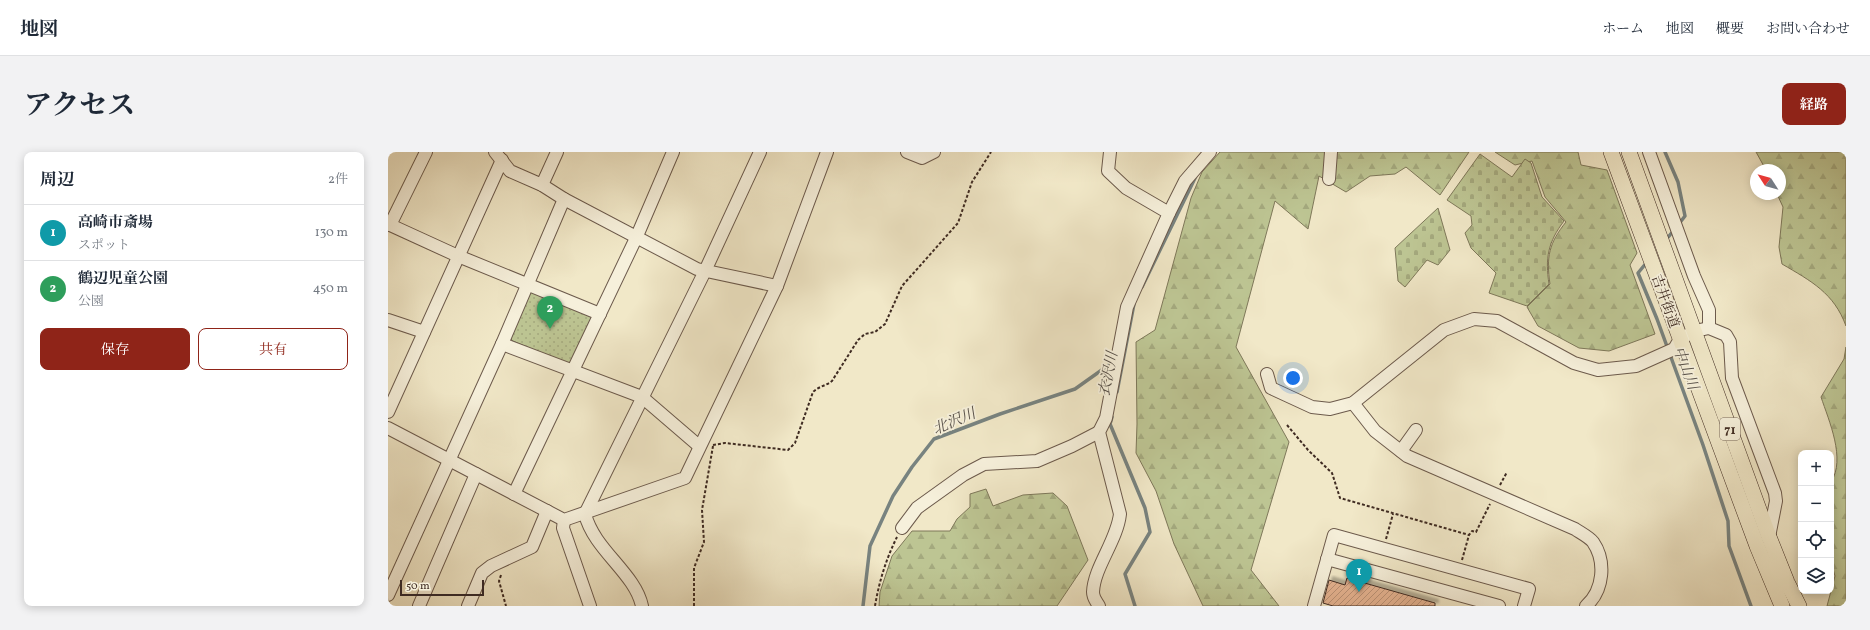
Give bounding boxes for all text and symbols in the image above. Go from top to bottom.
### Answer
text: 地図 [20,17,58,43]
text: ホーム [1602,20,1644,39]
text: 地図 [1666,20,1694,39]
text: 概要 [1716,20,1744,39]
text: お問い合わせ [1766,20,1850,39]
button: 経路 [1782,83,1846,125]
text: アクセス [24,87,135,126]
north arrow [1750,164,1786,200]
text: 周辺 [40,169,74,192]
text: 2件 [328,171,348,189]
text: 高崎市斎場 [78,213,153,234]
text: 1 [50,224,56,242]
text: 130 m [315,224,348,242]
text: スポット [78,237,130,255]
text: 鶴辺児童公園 [78,269,168,290]
street label: 吉井街道 [1646,272,1683,331]
text: 2 [50,280,56,298]
text: 450 m [313,280,348,298]
text: 公園 [78,293,104,311]
pin: 2 [537,296,563,329]
button: 保存 [40,328,190,370]
button: 共有 [198,328,348,370]
water label: 中山川 [1667,344,1703,395]
water label: 衣沢川 [1095,348,1124,398]
your location [1283,368,1303,388]
water label: 北沢川 [930,403,981,441]
road number: 71 [1720,418,1740,440]
map controls [1798,450,1834,594]
button: + [1798,450,1834,486]
button: − [1798,486,1834,522]
button: locate [1798,522,1834,558]
button: layers [1798,558,1834,594]
pin: 1 [1346,559,1372,592]
scale bar [400,578,484,597]
text: 50 m [406,579,430,594]

